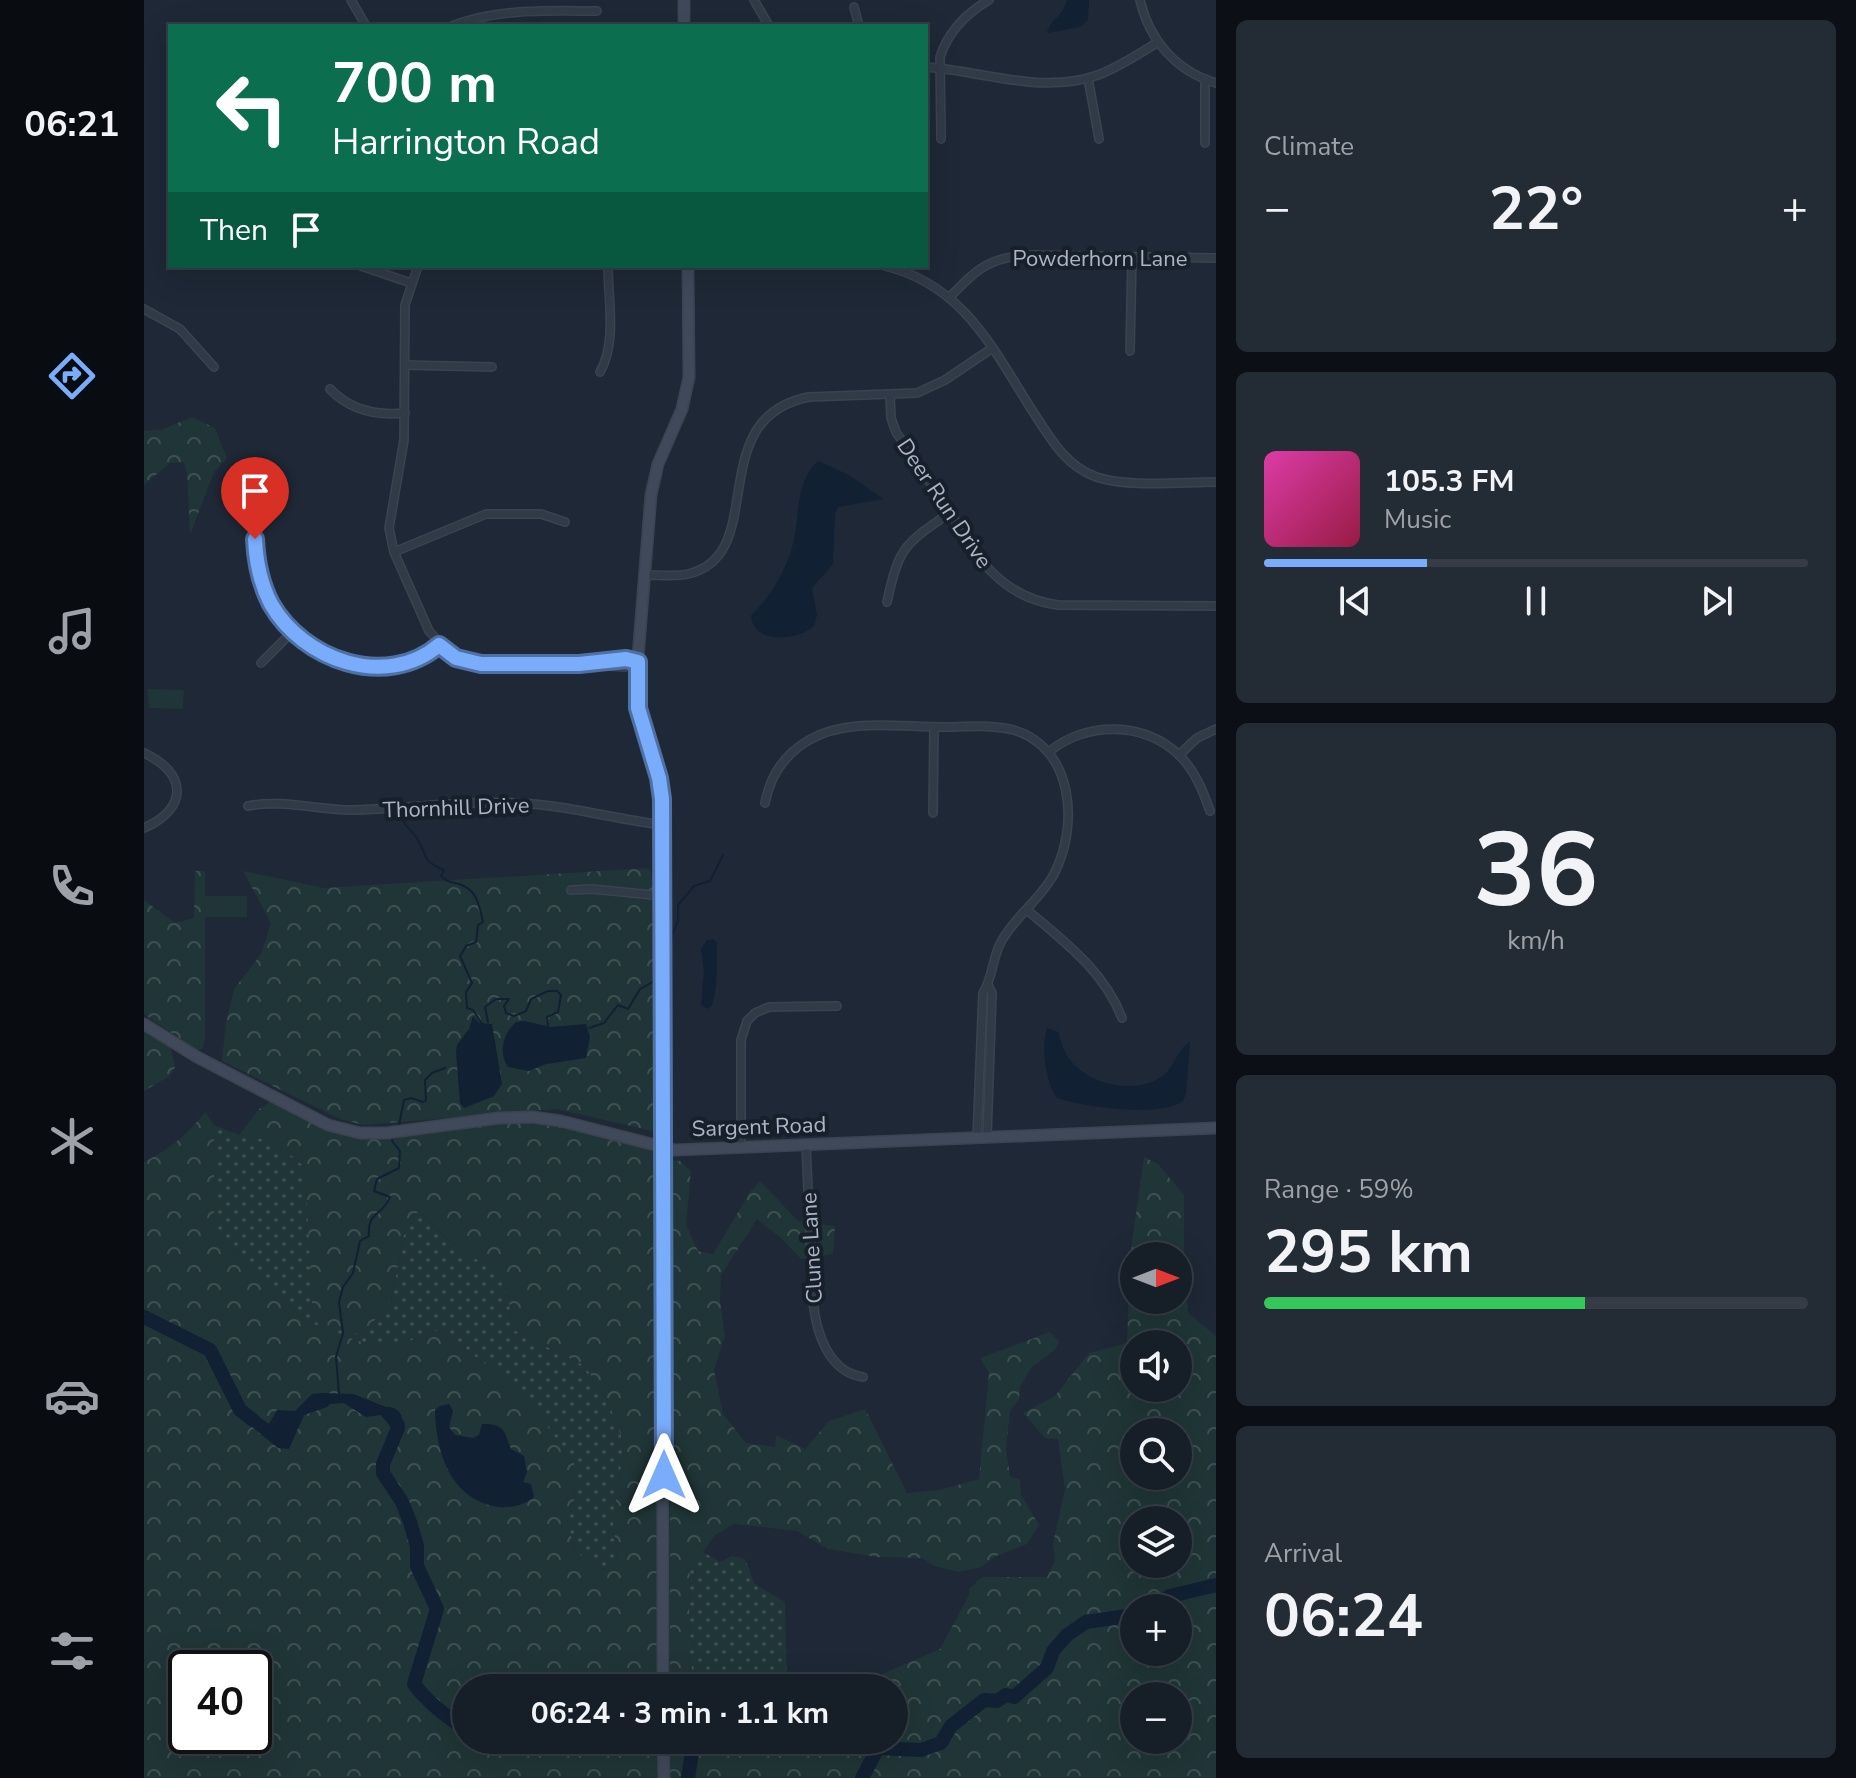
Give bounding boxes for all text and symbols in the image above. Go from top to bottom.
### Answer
text: 700 m [332,45,497,122]
icon: left [200,56,304,160]
text: 06:21 [24,100,120,149]
text: Harrington Road [332,118,600,167]
text: Climate [1264,129,1354,164]
text: 22° [1489,168,1583,250]
text: − [1264,179,1290,239]
text: + [1782,179,1808,239]
icon: arrive [284,208,328,252]
text: Then [200,210,268,251]
street label: Powderhorn Lane [1013,244,1187,274]
icon: directions [44,348,100,404]
street label: Deer Run Drive [890,433,999,574]
pin [221,457,289,539]
text: 105.3 FM [1384,461,1514,502]
icon: arrive [233,469,277,513]
text: Music [1384,502,1451,537]
icon: previous [1333,579,1377,623]
icon: pause [1514,579,1558,623]
icon: next [1695,579,1739,623]
icon: music [44,603,100,659]
street label: Thornhill Drive [382,790,530,826]
text: 36 [1474,800,1598,942]
icon: phone [44,858,100,914]
text: km/h [1507,923,1565,958]
street label: Sargent Road [691,1110,827,1144]
icon: climate [44,1113,100,1169]
text: Range · 59% [1264,1172,1414,1207]
street label: Clune Lane [794,1192,830,1304]
text: 295 km [1264,1211,1473,1293]
north arrow [1120,1242,1192,1314]
map controls [1120,1242,1192,1754]
button: sound [1120,1330,1192,1402]
icon: car [44,1368,100,1424]
button: search [1120,1418,1192,1490]
position arrow [622,1433,706,1517]
button: layers [1120,1506,1192,1578]
text: Arrival [1264,1536,1342,1571]
text: 06:24 [1264,1575,1423,1657]
button: + [1120,1594,1192,1666]
icon: filters [44,1623,100,1679]
speed limit sign: 40 [168,1650,272,1754]
button: − [1120,1682,1192,1754]
text: 06:24 · 3 min · 1.1 km [531,1693,829,1734]

